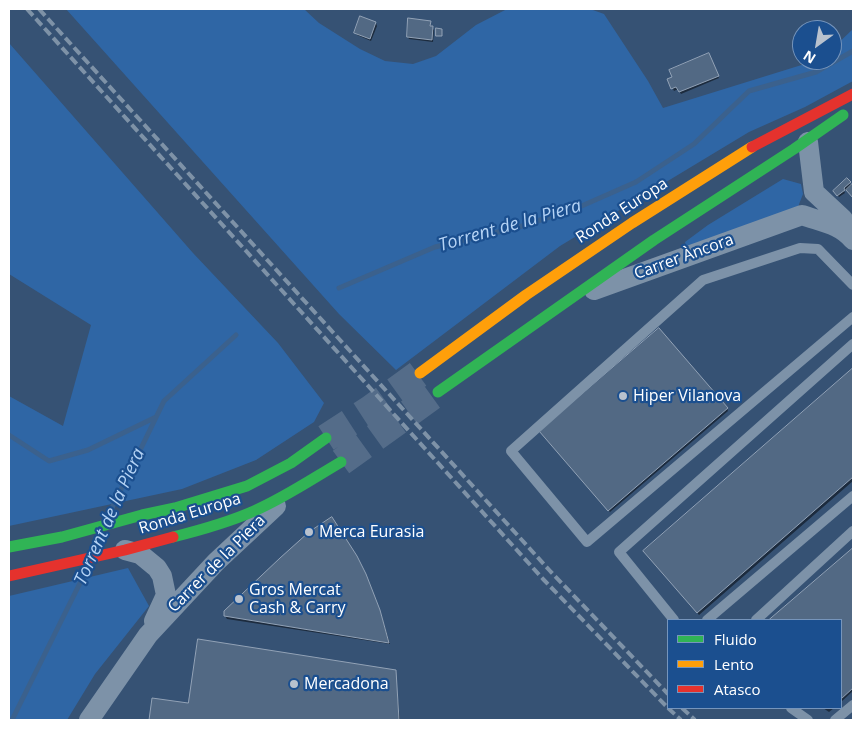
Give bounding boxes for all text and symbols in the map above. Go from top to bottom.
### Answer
north arrow [792,20,842,70]
text: N [799,46,819,68]
street label: Ronda Europa [572,174,672,248]
water label: Torrent de la Piera [436,195,584,257]
street label: Carrer Àncora [632,230,736,284]
place label: Hiper Vilanova [633,386,741,406]
marker: Hiper Vilanova [617,390,629,402]
water label: Torrent de la Piera [70,445,150,589]
street label: Ronda Europa [137,489,243,539]
street label: Carrer de la Piera [164,511,270,617]
place label: Merca Eurasia [319,522,424,542]
marker: Merca Eurasia [303,526,315,538]
place label: Gros Mercat Cash & Carry [249,580,345,618]
marker: Gros Mercat Cash & Carry [233,593,245,605]
legend [667,619,842,709]
text: Fluido [714,629,757,649]
text: Lento [714,654,754,674]
place label: Mercadona [304,674,389,694]
marker: Mercadona [288,678,300,690]
text: Atasco [714,679,761,699]

